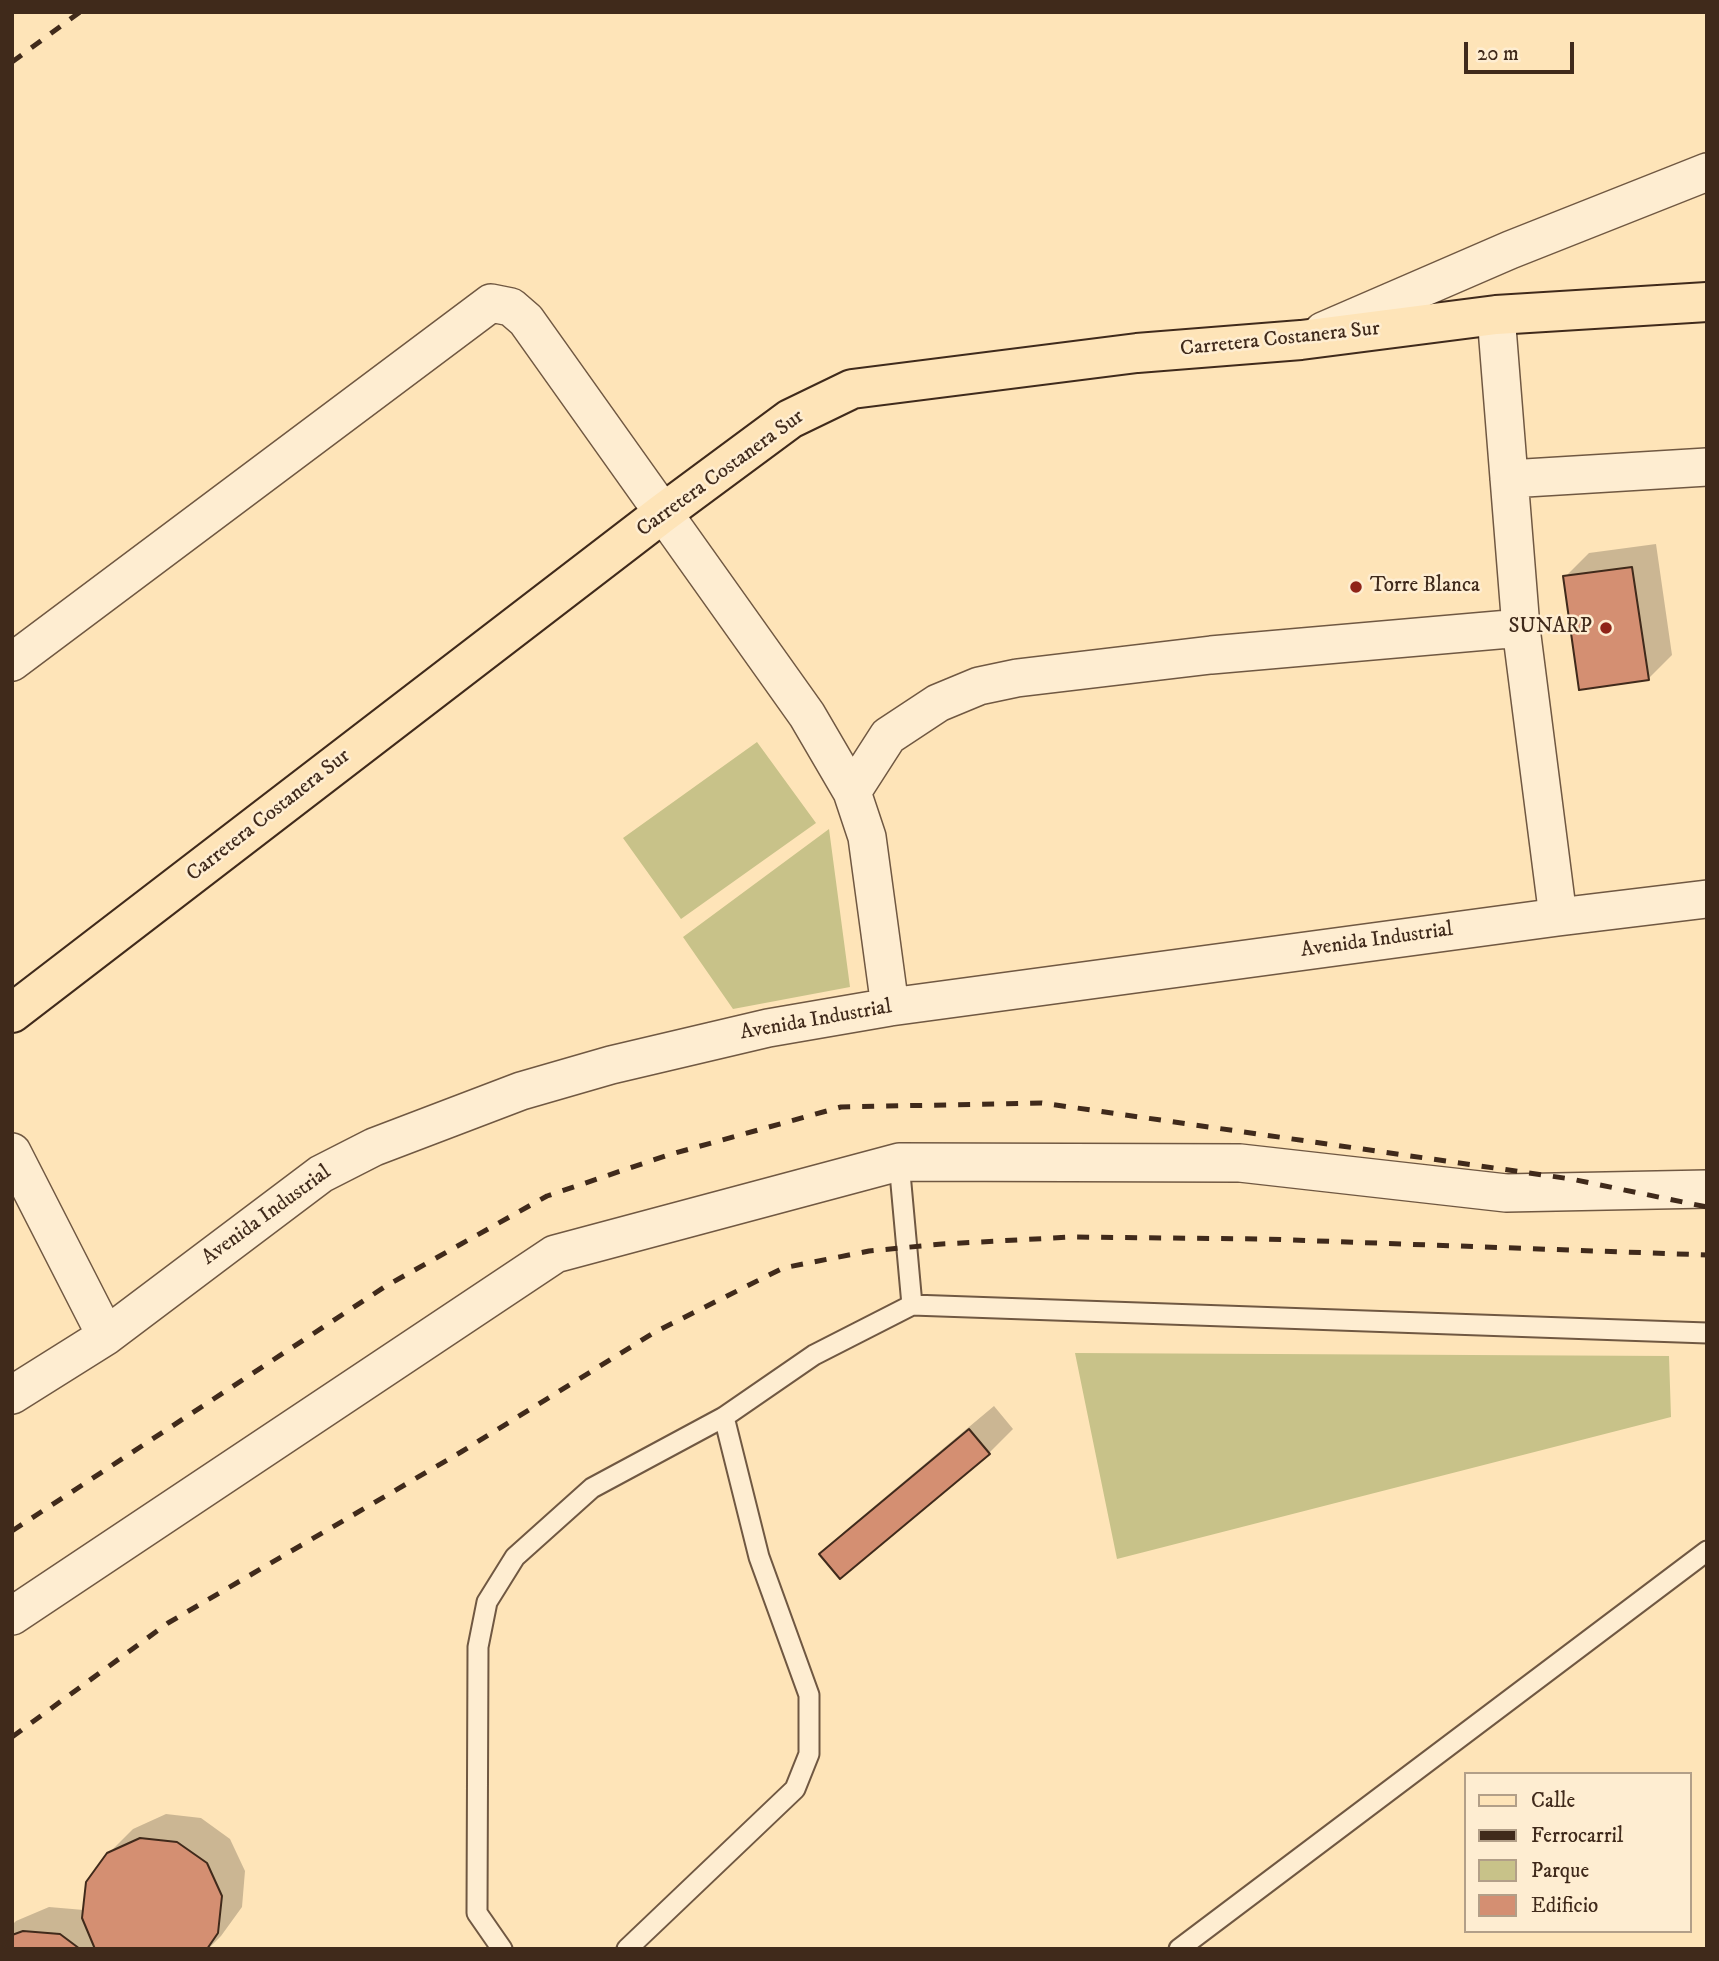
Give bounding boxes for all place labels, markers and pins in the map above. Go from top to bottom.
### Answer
place label: Torre Blanca [1370,574,1480,600]
marker: Torre Blanca [1348,579,1364,595]
place label: SUNARP [1508,615,1592,641]
marker: SUNARP [1598,620,1614,636]

